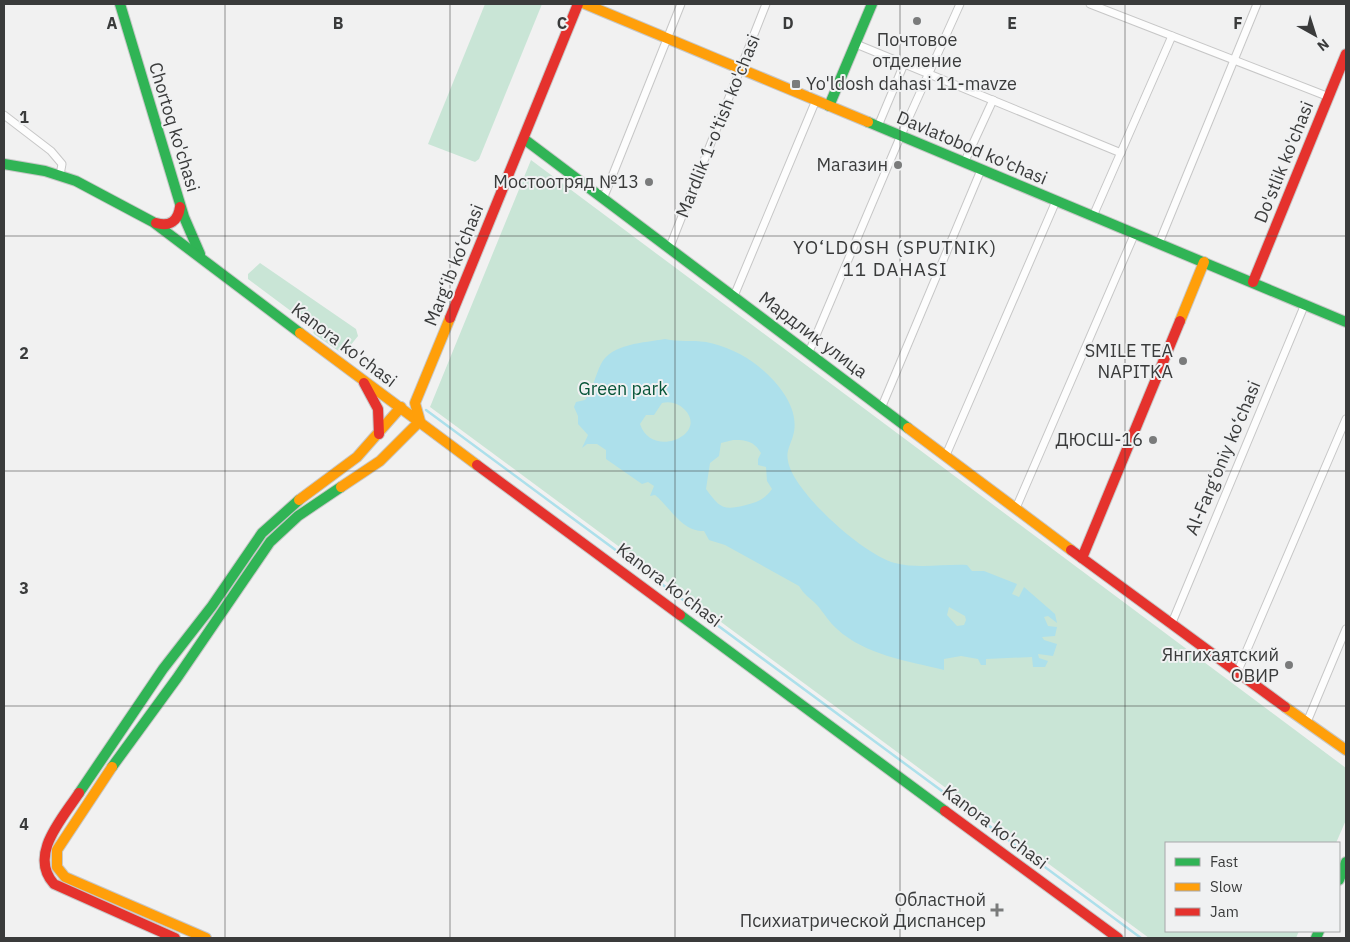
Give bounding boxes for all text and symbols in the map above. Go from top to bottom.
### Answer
north arrow [1290,10,1340,60]
text: A [107,13,118,33]
text: B [333,13,344,33]
text: C [557,13,567,33]
text: D [782,13,794,33]
text: E [1007,13,1017,33]
text: F [1233,13,1243,33]
marker: Почтовое отделение [911,15,923,27]
place label: Почтовое отделение [872,28,962,72]
street label: Mardlik 1-o'tish ko'chasi [670,31,765,221]
text: N [1314,35,1333,55]
street label: Chortoq ko'chasi [144,59,205,194]
place label: Yo'ldosh dahasi 11-mavze [806,72,1017,95]
marker: Yo'ldosh dahasi 11-mavze [790,78,802,90]
street label: Do'stlik ko'chasi [1249,98,1318,226]
street label: Davlatobod ko'chasi [893,105,1051,190]
text: 1 [19,107,29,127]
place label: Магазин [816,153,888,176]
marker: Магазин [892,159,904,171]
place label: Мостоотряд №13 [493,170,639,193]
marker: Мостоотряд №13 [643,176,655,188]
street label: Marg‘ib ko‘chasi [419,201,488,329]
district label: YO‘LDOSH (SPUTNIK) 11 DAHASI [793,235,997,281]
street label: Мардлик улица [754,286,873,383]
street label: Kanora ko'chasi [287,297,402,392]
place label: SMILE TEA NAPITKA [1085,339,1173,383]
text: 2 [19,343,29,363]
marker: SMILE TEA NAPITKA [1177,355,1189,367]
park label: Green park [578,377,668,400]
street label: Al-Farg‘oniy ko‘chasi [1180,377,1265,539]
place label: ДЮСШ-16 [1055,428,1143,451]
marker: ДЮСШ-16 [1147,434,1159,446]
street label: Kanora ko'chasi [612,537,727,632]
text: 3 [19,578,29,598]
place label: Янгихаятский ОВИР [1162,643,1279,687]
marker: Янгихаятский ОВИР [1283,659,1295,671]
street label: Kanora ko'chasi [938,779,1053,874]
text: 4 [19,814,29,834]
legend [1165,842,1340,932]
text: Fast [1210,852,1238,871]
text: Slow [1210,877,1243,896]
place label: Областной Психиатрической Диспансер [740,888,986,932]
text: Jam [1210,902,1239,921]
marker: Областной Психиатрической Диспансер [990,903,1004,917]

